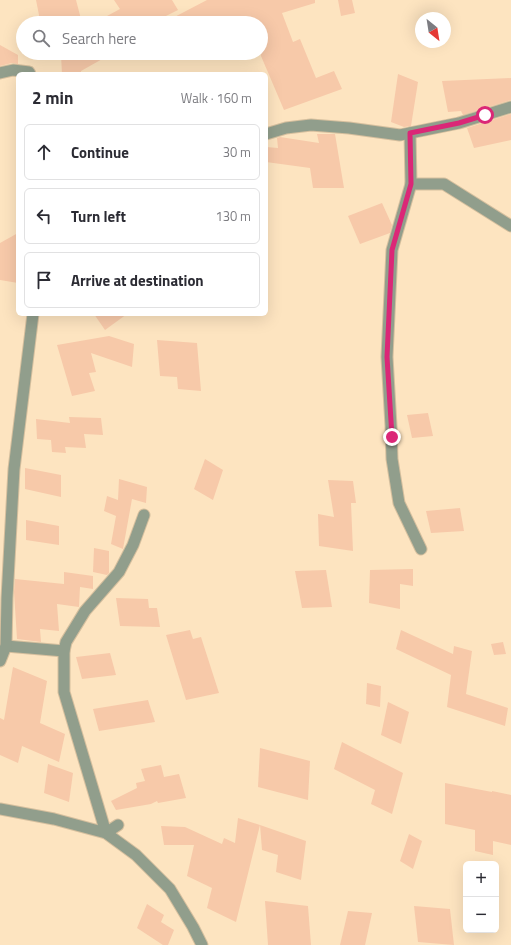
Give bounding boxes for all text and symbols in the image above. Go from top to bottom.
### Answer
north arrow [415,12,451,48]
search box [16,16,268,60]
icon: search [30,27,52,49]
text: Search here [62,27,136,50]
text: 2 min [32,85,73,111]
text: Walk · 160 m [181,88,252,108]
route start [476,106,494,124]
icon: ahead [33,141,55,163]
text: Continue [71,141,129,164]
text: 30 m [223,142,251,162]
icon: left [33,205,55,227]
text: Turn left [71,205,126,228]
text: 130 m [215,206,251,226]
icon: arrive [33,269,55,291]
text: Arrive at destination [71,269,204,292]
route end [383,428,401,446]
map controls [463,861,499,933]
button: + [463,861,499,897]
button: − [463,897,499,933]

